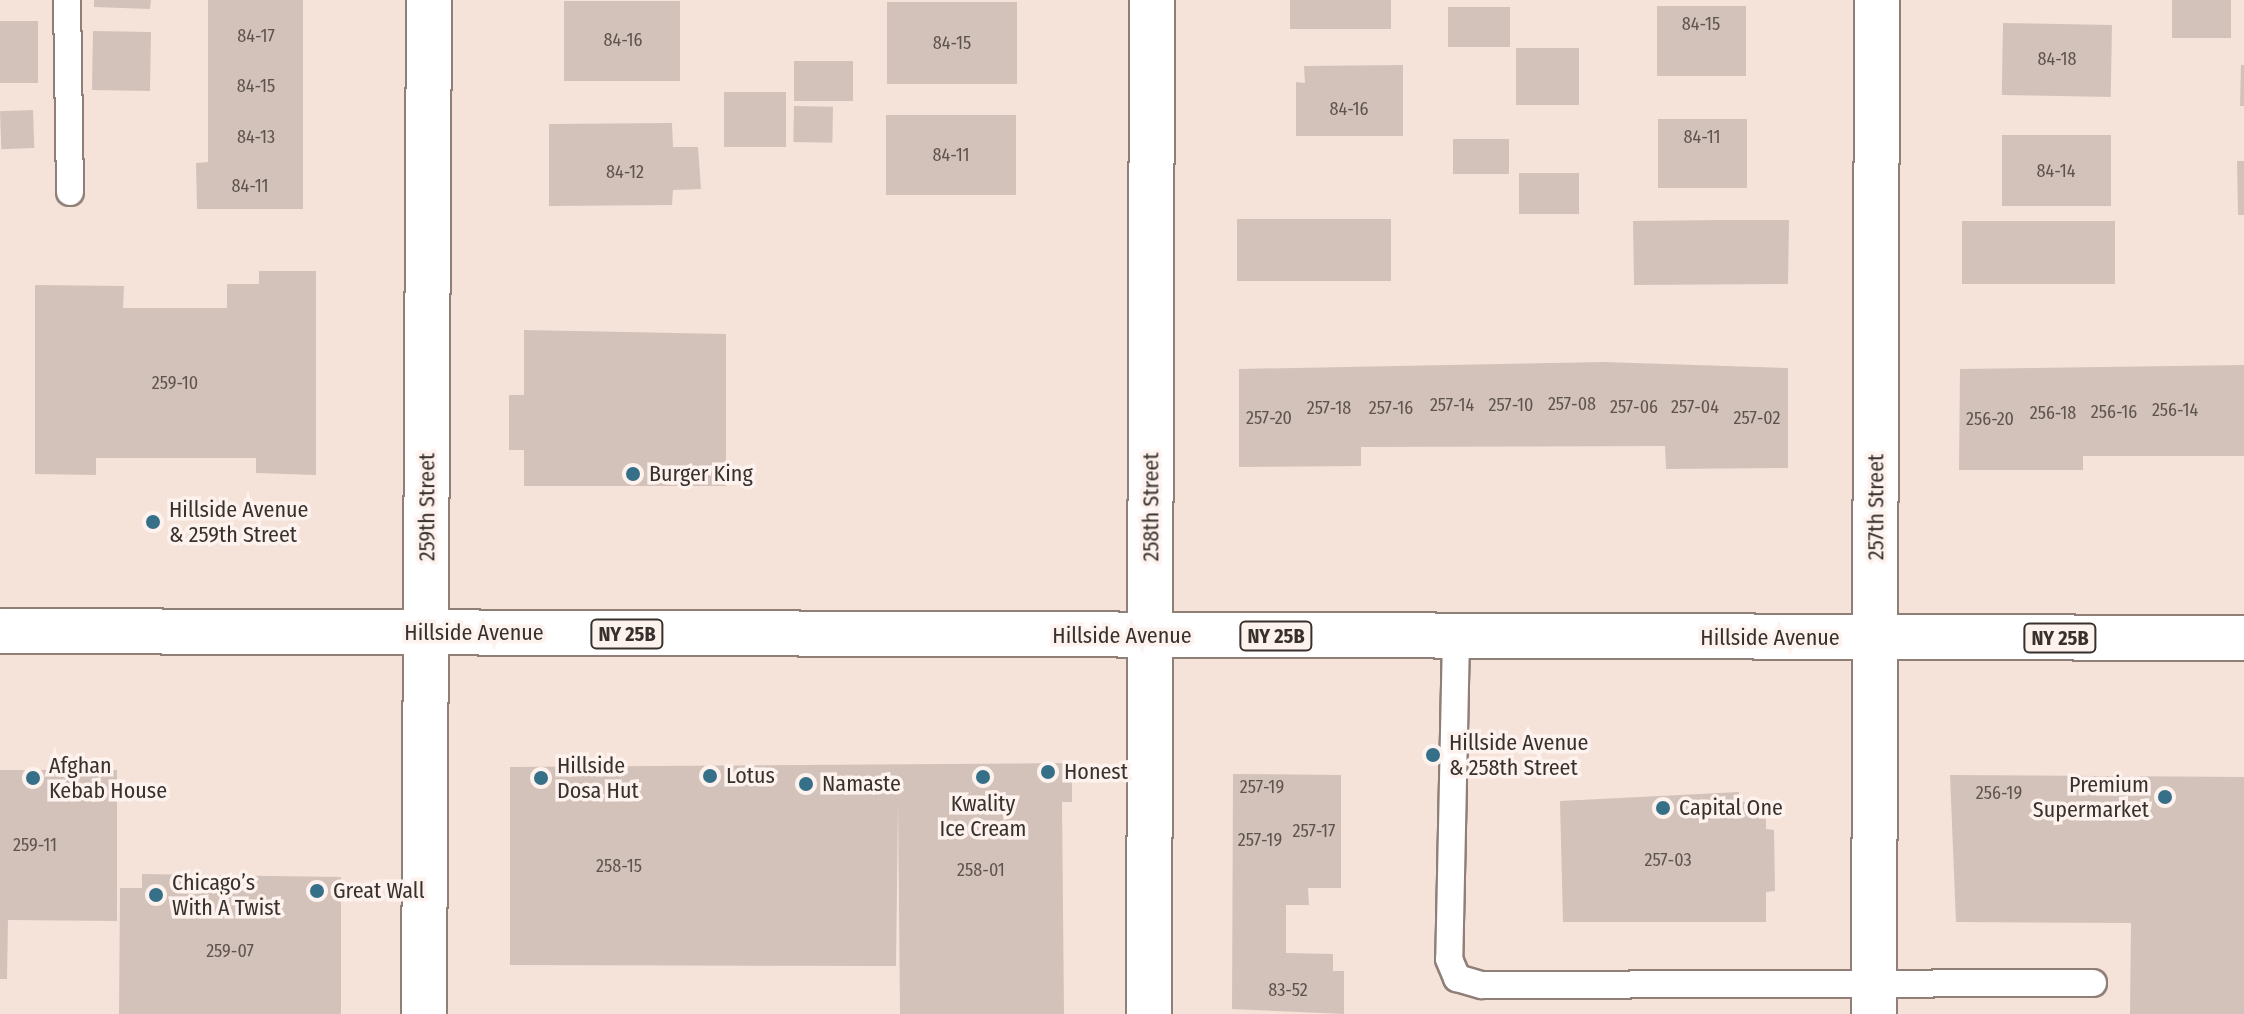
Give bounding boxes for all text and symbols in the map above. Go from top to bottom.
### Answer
house number: 84-15 [1682,13,1720,35]
house number: 84-17 [237,25,275,47]
house number: 84-16 [603,29,643,51]
house number: 84-15 [933,32,971,54]
house number: 84-18 [2037,48,2077,70]
house number: 84-15 [237,75,275,97]
house number: 84-16 [1329,98,1369,120]
house number: 84-13 [237,126,275,148]
house number: 84-11 [1684,126,1720,148]
house number: 84-11 [933,144,969,166]
house number: 84-14 [2037,160,2075,182]
house number: 84-12 [606,161,644,183]
house number: 84-11 [232,175,268,197]
house number: 259-10 [152,372,198,394]
house number: 257-08 [1548,393,1596,415]
house number: 257-14 [1430,394,1474,416]
house number: 257-10 [1489,394,1533,416]
house number: 257-06 [1610,396,1658,418]
house number: 257-04 [1671,396,1719,418]
house number: 257-18 [1307,397,1351,419]
house number: 257-16 [1369,397,1413,419]
house number: 256-14 [2152,399,2198,421]
house number: 256-16 [2091,401,2137,423]
house number: 256-18 [2030,402,2076,424]
house number: 257-20 [1246,407,1292,429]
house number: 257-02 [1734,407,1780,429]
house number: 256-20 [1966,408,2014,430]
street label: 259th Street [414,453,440,561]
street label: 258th Street [1138,453,1164,561]
street label: 257th Street [1863,454,1889,560]
place label: Burger King [649,461,753,487]
marker: Burger King [624,465,642,483]
place label: Hillside Avenue & 259th Street [169,496,308,548]
marker: Hillside Avenue & 259th Street [144,513,162,531]
road number: NY 25B [589,618,665,650]
street label: Hillside Avenue [404,620,544,646]
road number: NY 25B [1238,620,1314,652]
road number: NY 25B [2022,622,2098,654]
street label: Hillside Avenue [1052,623,1192,649]
street label: Hillside Avenue [1700,625,1840,651]
place label: Hillside Avenue & 258th Street [1449,729,1588,780]
marker: Hillside Avenue & 258th Street [1424,746,1442,764]
place label: Afghan Kebab House [49,752,167,804]
place label: Hillside Dosa Hut [557,752,639,804]
place label: Honest [1064,759,1128,785]
place label: Lotus [726,763,775,789]
marker: Honest [1039,763,1057,781]
marker: Lotus [701,767,719,785]
marker: Kwality Ice Cream [974,768,992,786]
marker: Afghan Kebab House [24,769,42,787]
marker: Hillside Dosa Hut [532,769,550,787]
place label: Namaste [822,771,901,797]
place label: Premium Supermarket [2033,771,2149,822]
marker: Namaste [797,775,815,793]
house number: 257-19 [1240,776,1284,798]
house number: 256-19 [1976,782,2022,804]
marker: Premium Supermarket [2156,788,2174,806]
place label: Kwality Ice Cream [939,790,1027,842]
place label: Capital One [1679,795,1783,821]
marker: Capital One [1654,799,1672,817]
house number: 257-17 [1293,820,1335,842]
house number: 257-19 [1238,829,1282,851]
house number: 259-11 [13,834,57,856]
house number: 257-03 [1644,849,1692,871]
house number: 258-15 [596,855,642,877]
house number: 258-01 [957,859,1005,881]
place label: Chicago’s With A Twist [172,869,281,920]
place label: Great Wall [333,878,424,904]
marker: Great Wall [308,882,326,900]
marker: Chicago’s With A Twist [147,886,165,904]
house number: 259-07 [206,940,254,962]
house number: 83-52 [1268,979,1308,1001]

